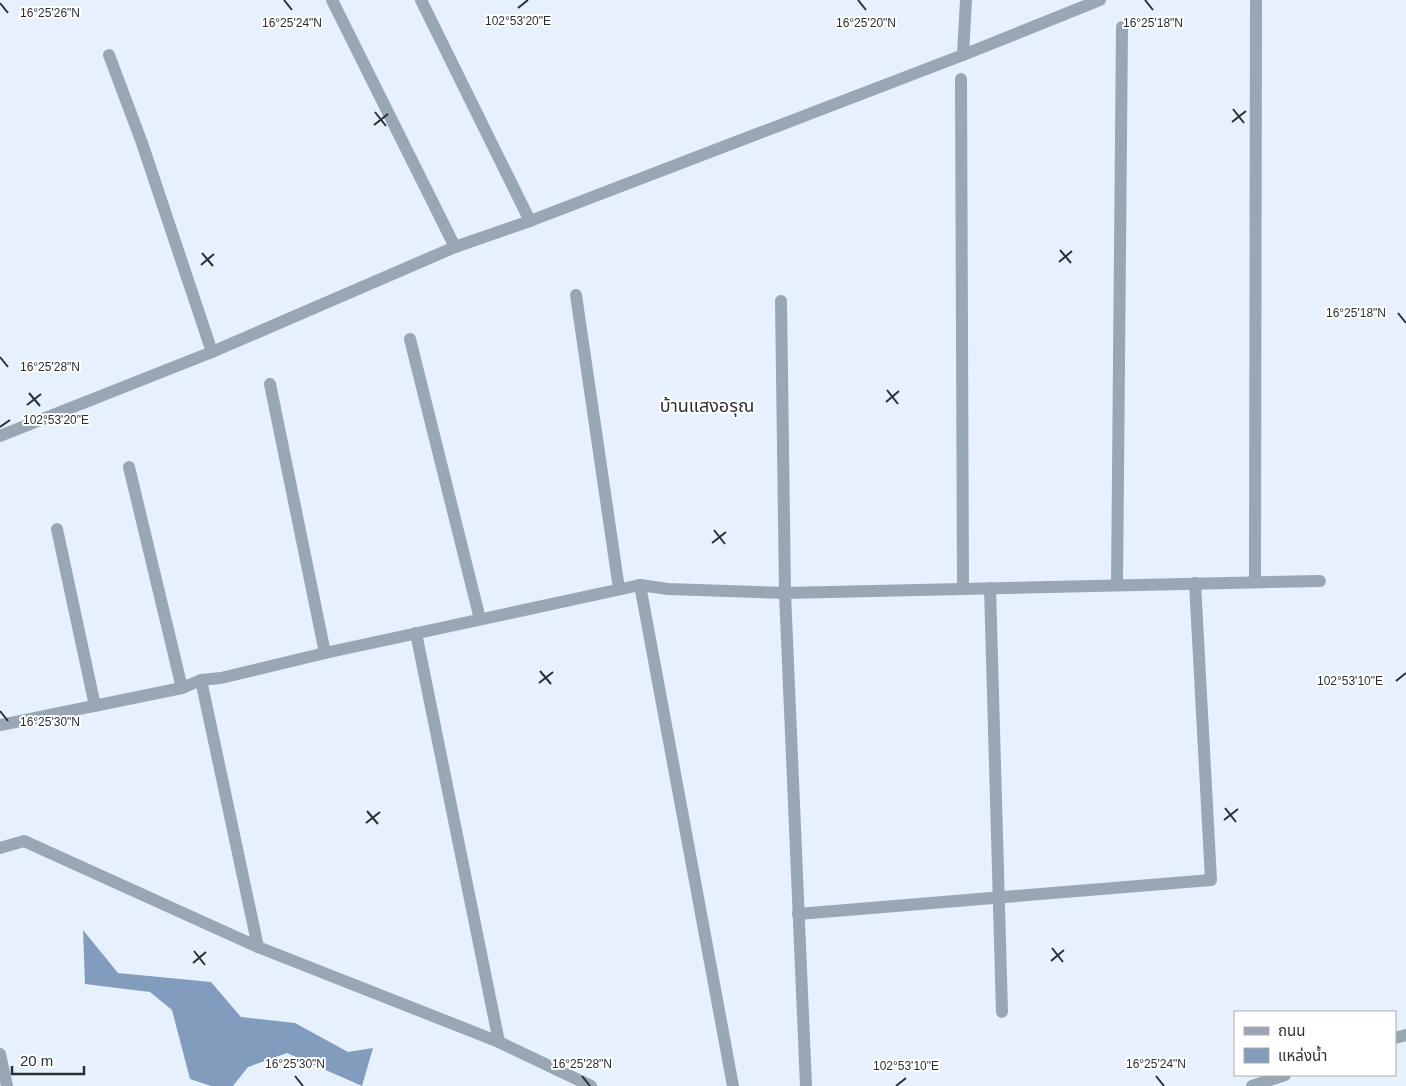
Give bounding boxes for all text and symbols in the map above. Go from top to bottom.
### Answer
text: 16°25'26"N [20,6,80,20]
text: 102°53'20"E [485,14,551,28]
text: 16°25'24"N [262,16,322,30]
text: 16°25'20"N [836,16,896,30]
text: 16°25'18"N [1123,16,1183,30]
text: 16°25'18"N [1326,306,1386,320]
text: 16°25'28"N [20,360,80,374]
district label: บ้านแสงอรุณ [660,396,754,417]
text: 102°53'20"E [23,413,89,427]
text: 102°53'10"E [1317,674,1383,688]
text: 16°25'30"N [20,715,80,729]
legend [1234,1011,1396,1076]
text: ถนน [1278,1022,1305,1039]
scale bar [12,1044,85,1076]
text: แหล่งน้ำ [1278,1045,1327,1064]
text: 20 m [20,1052,53,1069]
text: 16°25'30"N [265,1057,325,1071]
text: 16°25'28"N [552,1057,612,1071]
text: 16°25'24"N [1126,1057,1186,1071]
text: 102°53'10"E [873,1059,939,1073]

